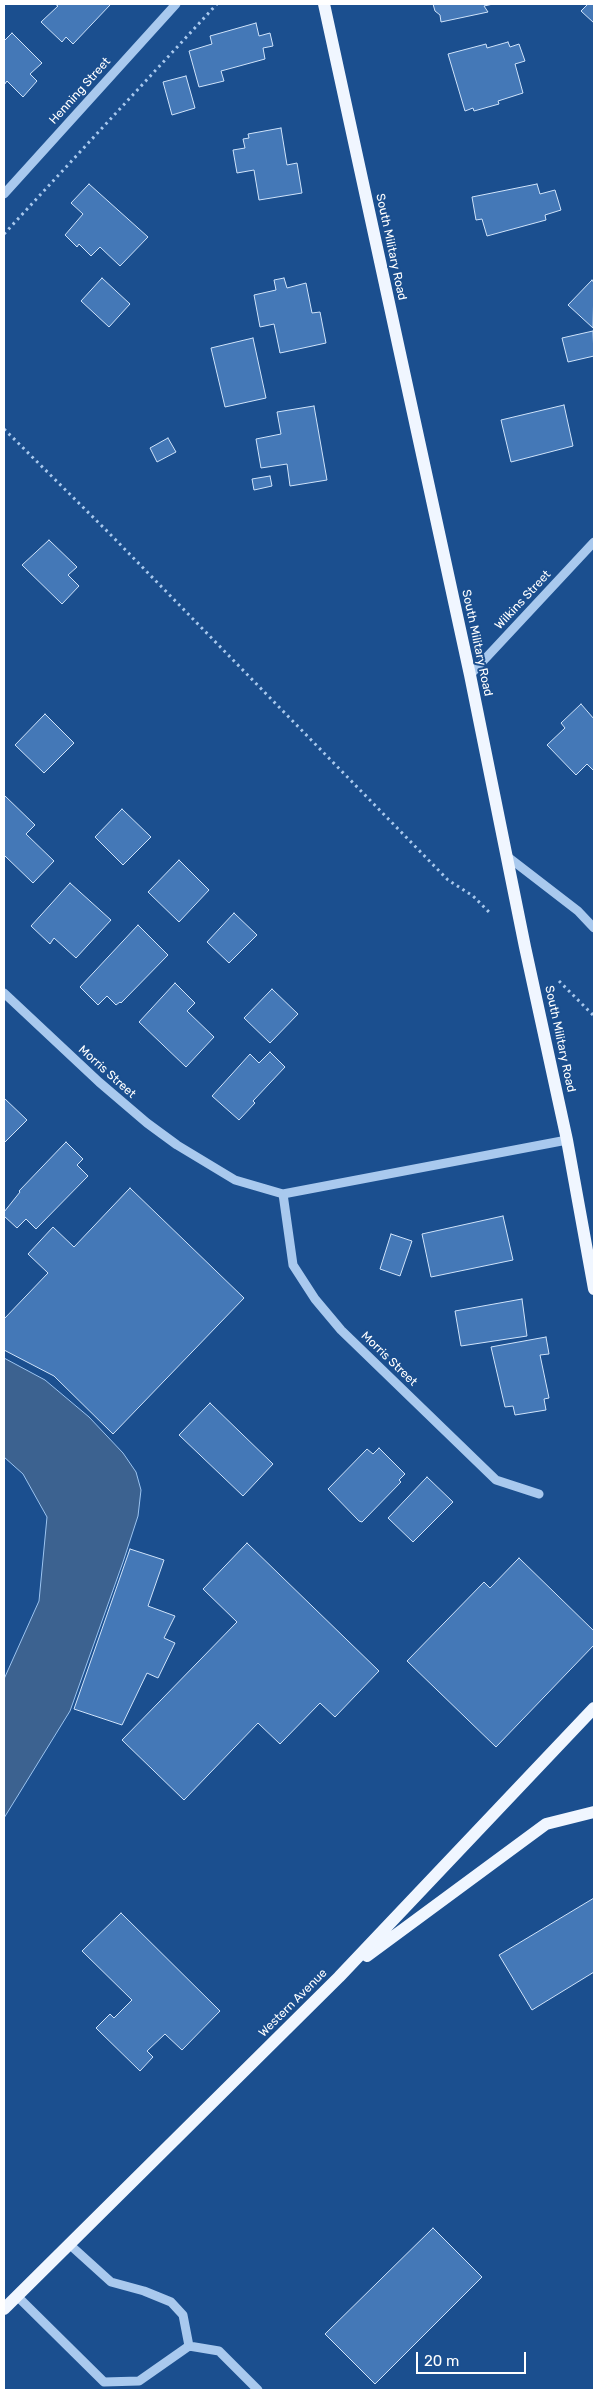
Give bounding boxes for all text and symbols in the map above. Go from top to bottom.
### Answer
street label: Henning Street [46,55,114,127]
street label: South Military Road [373,192,409,302]
street label: Wilkins Street [492,567,554,633]
street label: South Military Road [459,588,495,698]
street label: South Military Road [542,984,578,1094]
street label: Morris Street [75,1042,139,1102]
street label: Morris Street [358,1329,420,1389]
street label: Western Avenue [256,1966,330,2040]
scale bar [418,2342,528,2374]
text: 20 m [424,2352,459,2370]

